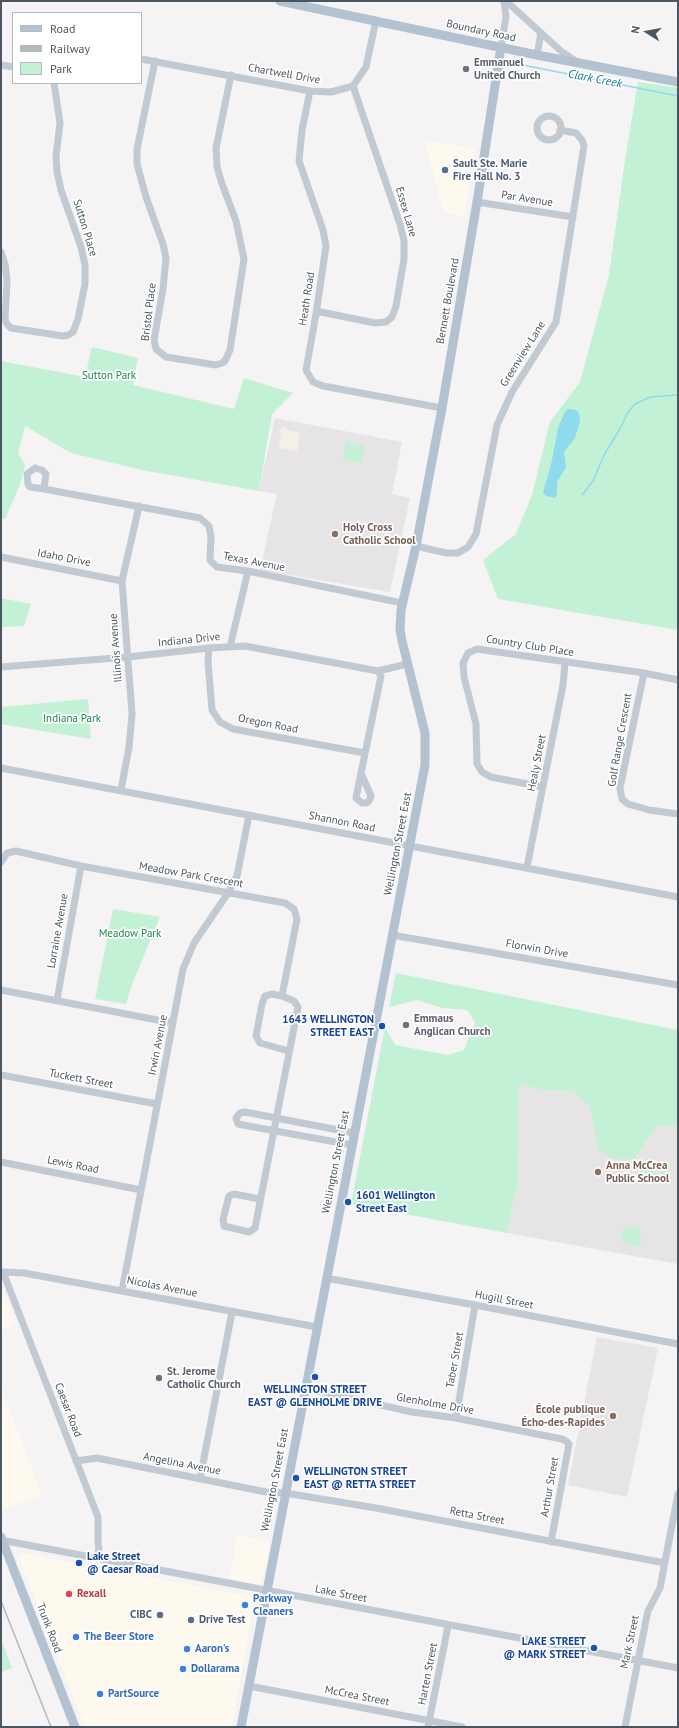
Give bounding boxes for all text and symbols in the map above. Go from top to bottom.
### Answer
legend [12,12,142,84]
north arrow [627,12,667,52]
street label: Boundary Road [445,17,517,45]
text: Road [50,21,75,36]
text: N [628,25,643,35]
text: Railway [50,41,90,56]
place label: Emmanuel United Church [474,56,541,82]
text: Park [50,61,72,76]
street label: Chartwell Drive [247,61,321,87]
marker: Emmanuel United Church [461,64,471,74]
water label: Clark Creek [567,67,623,91]
place label: Sault Ste. Marie Fire Hall No. 3 [453,157,527,183]
marker: Sault Ste. Marie Fire Hall No. 3 [440,165,450,175]
street label: Essex Lane [393,185,419,239]
street label: Par Avenue [500,188,554,210]
street label: Sutton Place [70,198,100,258]
street label: Bennett Boulevard [434,257,462,345]
street label: Heath Road [296,271,318,327]
street label: Bristol Place [139,282,159,342]
street label: Greenview Lane [498,319,548,389]
park label: Sutton Park [82,369,136,383]
place label: Holy Cross Catholic School [343,521,416,547]
marker: Holy Cross Catholic School [330,529,340,539]
street label: Idaho Drive [36,546,92,570]
street label: Texas Avenue [222,550,286,574]
street label: Illinois Avenue [107,613,125,683]
street label: Indiana Drive [157,630,221,650]
street label: Country Club Place [485,633,575,659]
street label: Golf Range Crescent [605,692,635,788]
park label: Indiana Park [43,712,101,726]
street label: Oregon Road [237,712,299,736]
street label: Healy Street [525,733,549,793]
street label: Wellington Street East [382,791,414,897]
street label: Shannon Road [308,809,376,835]
street label: Meadow Park Crescent [138,859,244,891]
street label: Lorraine Avenue [45,893,71,969]
park label: Meadow Park [99,927,161,941]
street label: Florwin Drive [505,937,569,961]
place label: Emmaus Anglican Church [414,1012,490,1038]
place label: 1643 WELLINGTON STREET EAST [282,1013,374,1039]
street label: Irwin Avenue [146,1014,170,1076]
marker: Emmaus Anglican Church [401,1020,411,1030]
marker: 1643 WELLINGTON STREET EAST [377,1021,387,1031]
street label: Tuckett Street [48,1066,114,1092]
street label: Wellington Street East [320,1109,352,1215]
street label: Lewis Road [46,1154,100,1176]
place label: Anna McCrea Public School [606,1159,669,1185]
marker: Anna McCrea Public School [593,1167,603,1177]
place label: 1601 Wellington Street East [356,1189,435,1215]
marker: 1601 Wellington Street East [343,1197,353,1207]
street label: Nicolas Avenue [126,1274,198,1300]
street label: Hugill Street [473,1288,535,1312]
street label: Taber Street [444,1331,466,1389]
place label: St. Jerome Catholic Church [167,1365,241,1391]
marker: WELLINGTON STREET EAST @ GLENHOLME DRIVE [310,1372,320,1382]
marker: St. Jerome Catholic Church [154,1373,164,1383]
street label: Caesar Road [52,1381,84,1439]
place label: WELLINGTON STREET EAST @ GLENHOLME DRIVE [248,1383,382,1409]
street label: Glenholme Drive [395,1391,475,1417]
place label: École publique Écho-des-Rapides [521,1403,605,1429]
marker: École publique Écho-des-Rapides [608,1411,618,1421]
street label: Wellington Street East [259,1427,291,1533]
street label: Angelina Avenue [142,1450,222,1478]
street label: Arthur Street [538,1456,562,1518]
place label: WELLINGTON STREET EAST @ RETTA STREET [304,1465,416,1491]
marker: WELLINGTON STREET EAST @ RETTA STREET [291,1473,301,1483]
street label: Retta Street [448,1504,506,1528]
place label: Lake Street @ Caesar Road [87,1550,159,1576]
marker: Lake Street @ Caesar Road [74,1558,84,1568]
street label: Lake Street [314,1582,368,1606]
place label: Rexall [77,1587,106,1601]
marker: Rexall [64,1589,74,1599]
place label: Parkway Cleaners [253,1592,294,1618]
marker: Parkway Cleaners [240,1600,250,1610]
street label: Trunk Road [33,1601,65,1655]
place label: CIBC [130,1608,152,1622]
marker: CIBC [155,1610,165,1620]
place label: Drive Test [199,1613,245,1627]
street label: Mark Street [618,1614,642,1670]
marker: Drive Test [186,1615,196,1625]
place label: The Beer Store [84,1630,154,1644]
marker: The Beer Store [71,1632,81,1642]
place label: LAKE STREET @ MARK STREET [503,1635,586,1661]
place label: Aaron's [195,1642,230,1656]
street label: Harten Street [415,1642,441,1706]
marker: LAKE STREET @ MARK STREET [589,1643,599,1653]
marker: Aaron's [182,1644,192,1654]
place label: Dollarama [191,1662,240,1676]
marker: Dollarama [178,1664,188,1674]
street label: McCrea Street [324,1683,390,1709]
place label: PartSource [108,1687,159,1701]
marker: PartSource [95,1689,105,1699]

